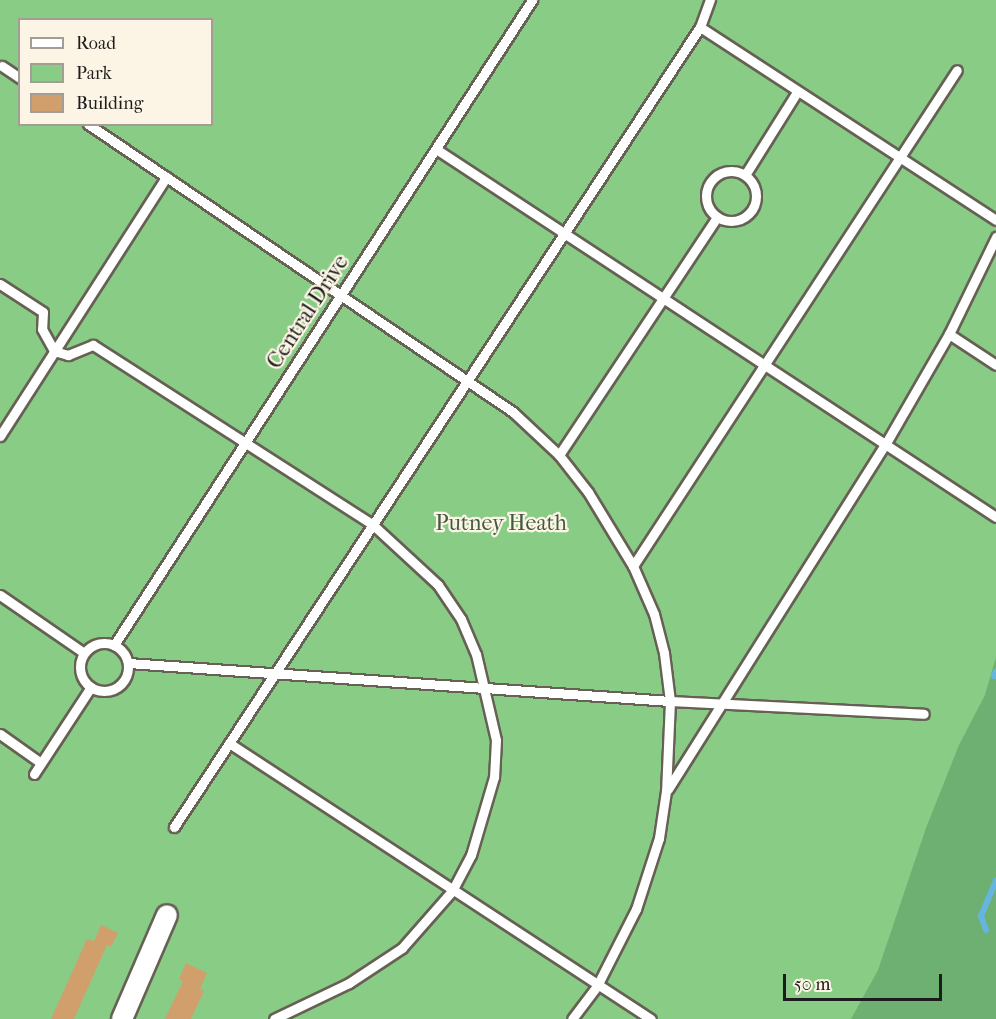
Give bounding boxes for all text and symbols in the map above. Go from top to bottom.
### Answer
legend [18,18,213,126]
text: Road [76,33,116,54]
text: Park [76,63,112,84]
text: Building [76,93,143,114]
street label: Central Drive [261,250,355,374]
park label: Putney Heath [435,511,567,537]
scale bar [786,962,945,1000]
text: 50 m [794,974,830,995]

